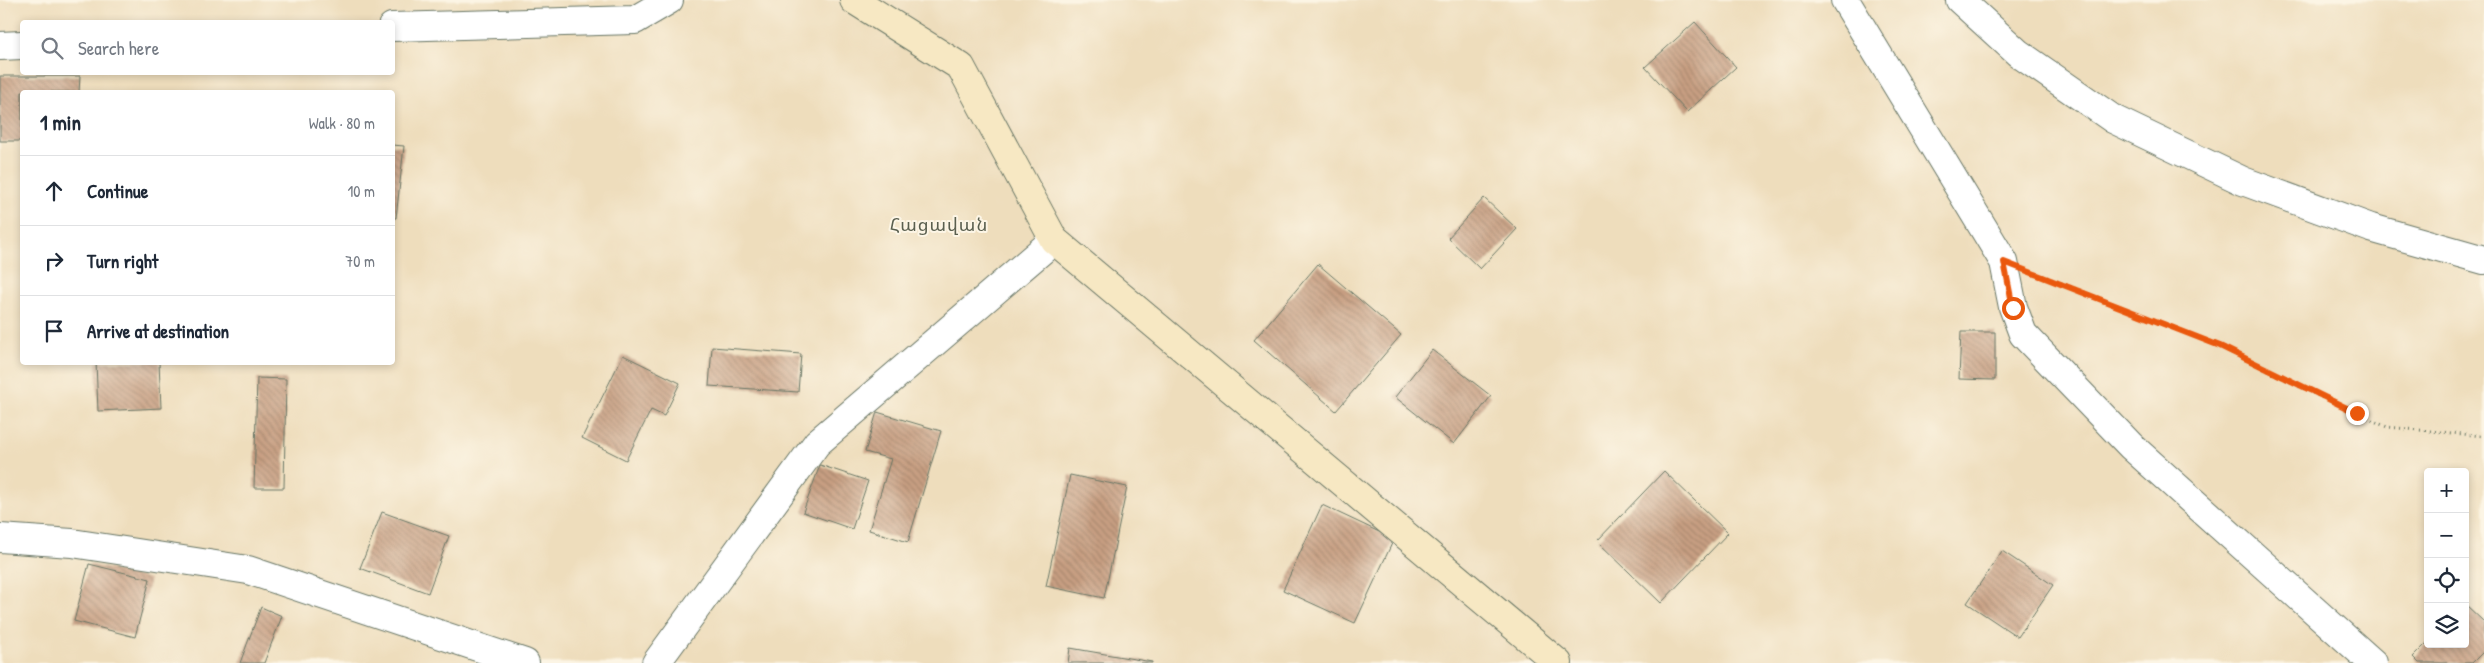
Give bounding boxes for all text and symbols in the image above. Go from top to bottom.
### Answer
search box [20,20,395,75]
icon: search [38,34,66,62]
text: Search here [78,35,159,61]
text: 1 min [40,108,81,137]
text: Walk · 80 m [309,112,375,134]
icon: ahead [40,177,68,205]
text: Continue [87,178,148,204]
text: 10 m [347,180,375,202]
district label: Հացավան [890,212,988,237]
icon: right [40,247,68,275]
text: Turn right [87,248,158,274]
text: 70 m [345,250,375,272]
route start [2002,297,2025,320]
icon: arrive [40,317,68,345]
text: Arrive at destination [87,318,229,344]
route end [2346,402,2369,425]
map controls [2424,468,2469,648]
button: + [2424,468,2469,513]
button: − [2424,513,2469,558]
button: locate [2424,558,2469,603]
button: layers [2424,603,2469,648]

